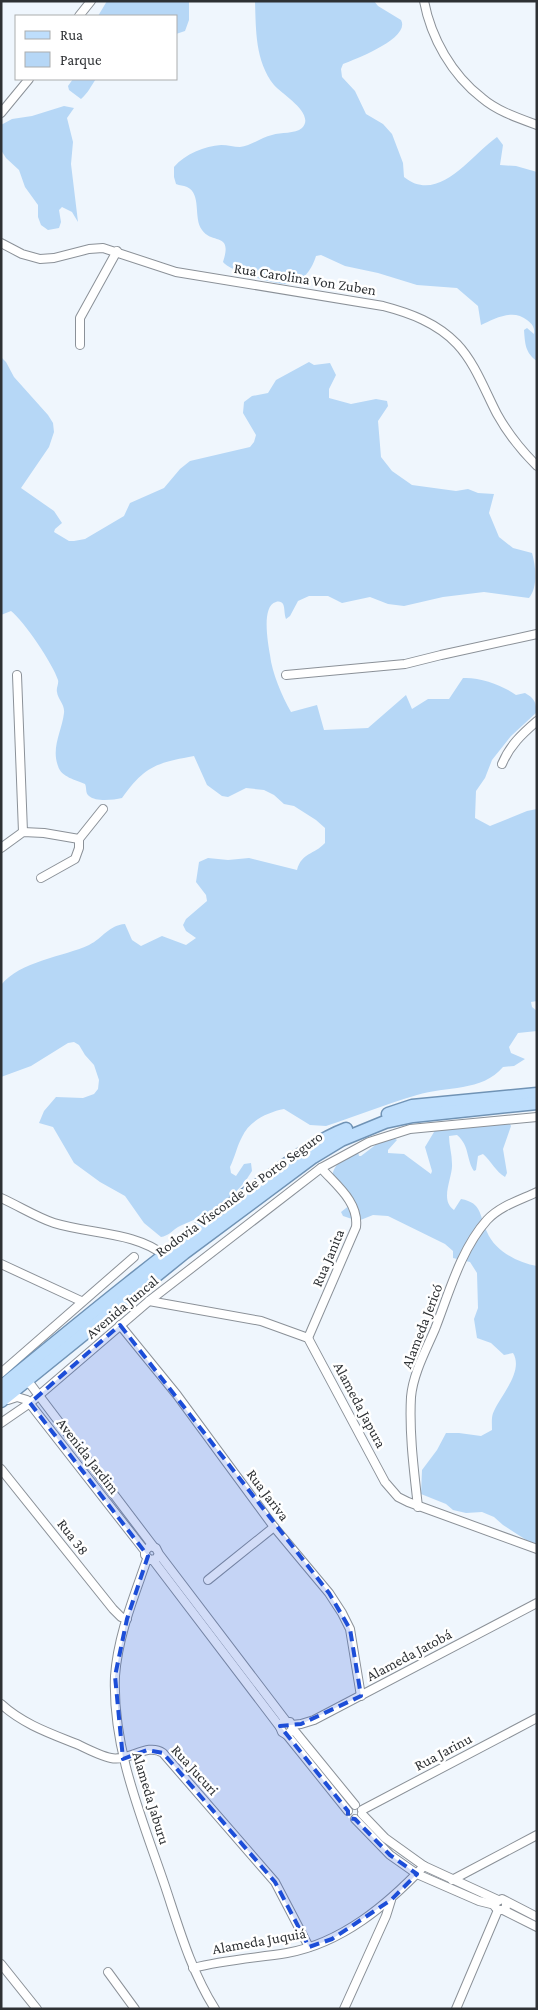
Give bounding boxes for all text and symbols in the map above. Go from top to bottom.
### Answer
legend [15,15,178,80]
text: Rua [60,27,83,43]
text: Parque [60,52,102,69]
street label: Rua Carolina Von Zuben [233,260,377,298]
street label: Rodovia Visconde de Porto Seguro [152,1128,326,1261]
street label: Rua Janita [309,1227,348,1290]
street label: Avenida Juncal [83,1272,162,1342]
street label: Alameda Jericó [398,1281,446,1371]
street label: Alameda Japura [330,1359,389,1451]
street label: Avenida Jardim [53,1415,122,1498]
street label: Rua Jariva [243,1466,293,1525]
street label: Rua 38 [54,1516,92,1558]
street label: Alameda Jatobá [364,1626,455,1685]
street label: Rua Jarinu [412,1730,475,1775]
street label: Rua Jucuri [168,1742,222,1799]
street label: Alameda Jaburu [128,1750,173,1847]
street label: Alameda Juquiá [211,1925,307,1958]

